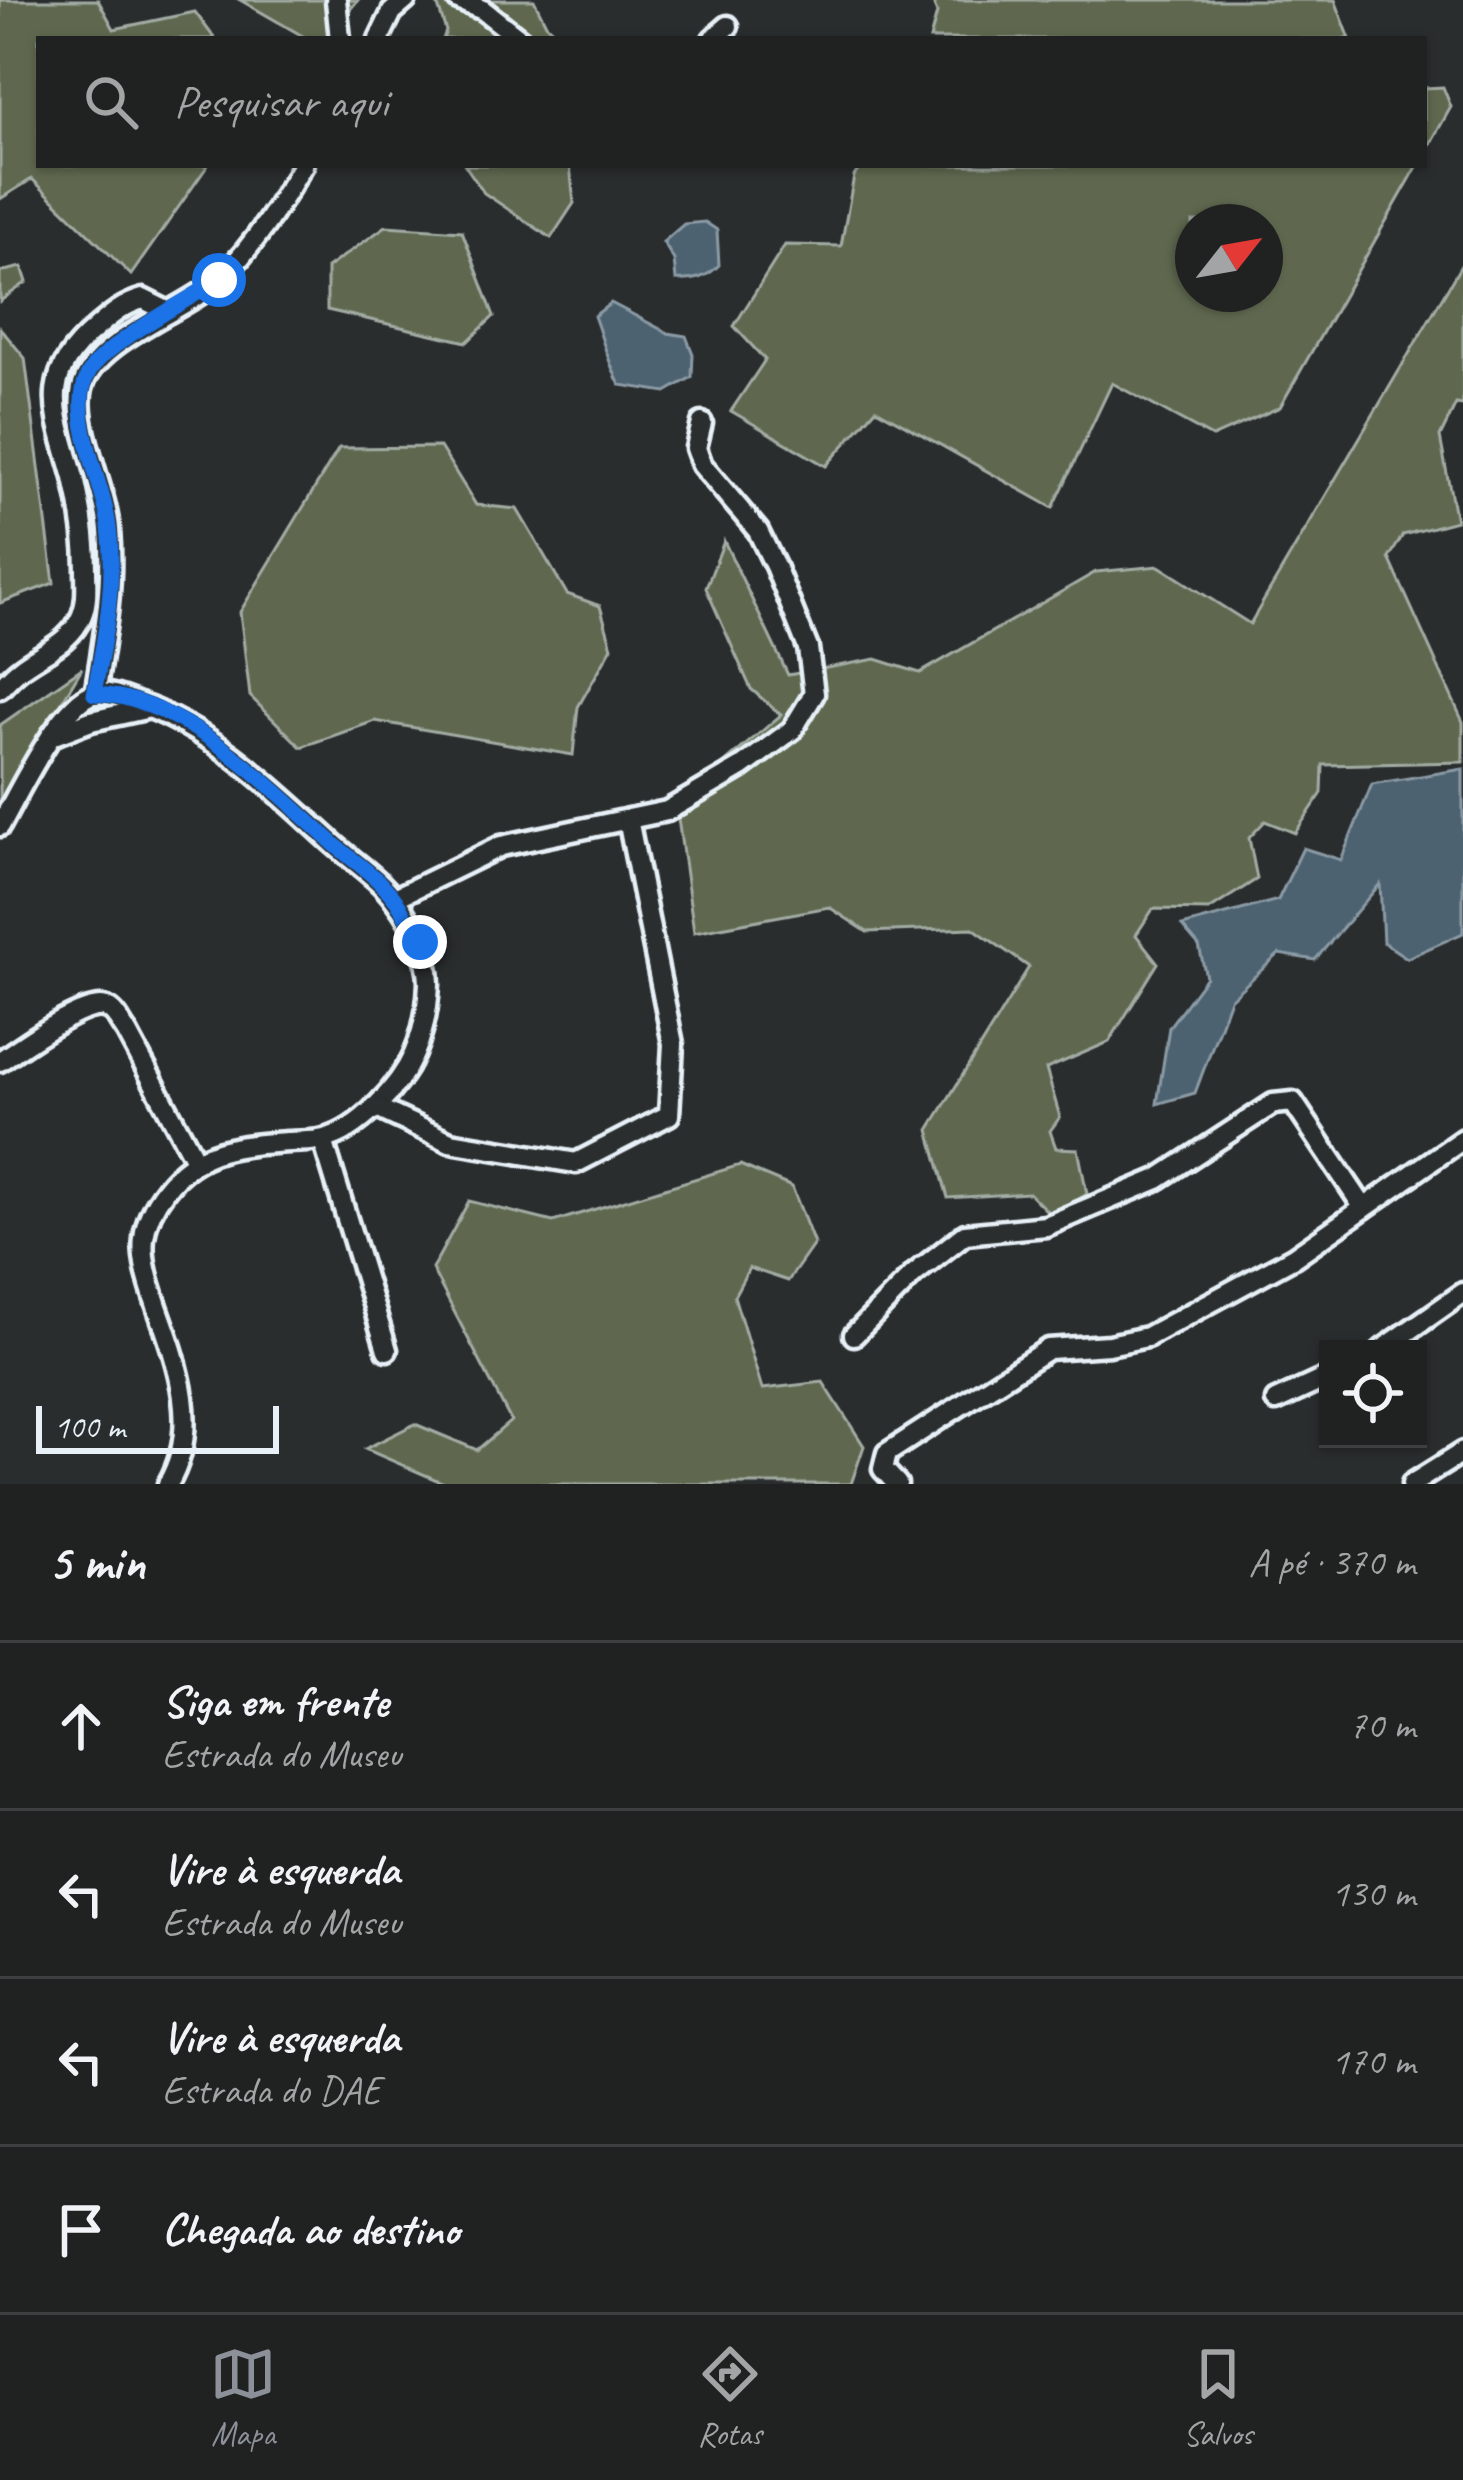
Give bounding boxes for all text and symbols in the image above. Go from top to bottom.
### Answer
search box [36,36,1427,168]
icon: search [78,69,144,135]
text: Pesquisar aqui [174,74,388,131]
north arrow [1175,204,1283,312]
route start [192,253,246,307]
route end [393,915,447,969]
map controls [1319,1340,1427,1448]
button: locate [1319,1340,1427,1448]
scale bar [36,1400,279,1453]
text: 100 m [54,1406,125,1448]
text: 5 min [48,1530,145,1594]
text: A pé · 370 m [1248,1538,1415,1587]
text: Siga em frente [162,1673,389,1730]
icon: ahead [48,1693,114,1759]
text: 70 m [1349,1701,1415,1750]
text: Estrada do Museu [162,1730,401,1779]
text: Vire à esquerda [162,1841,399,1898]
icon: left [48,1861,114,1927]
text: 130 m [1331,1869,1415,1918]
text: Estrada do Museu [162,1898,401,1947]
text: Vire à esquerda [162,2009,399,2066]
icon: left [48,2029,114,2095]
text: 170 m [1331,2037,1415,2086]
text: Estrada do DAE [162,2066,381,2115]
icon: arrive [48,2197,114,2263]
text: Chegada ao destino [162,2201,459,2258]
tab: Mapa [210,2341,276,2455]
tab: Rotas [697,2341,763,2455]
tab: Salvos [1183,2341,1253,2455]

